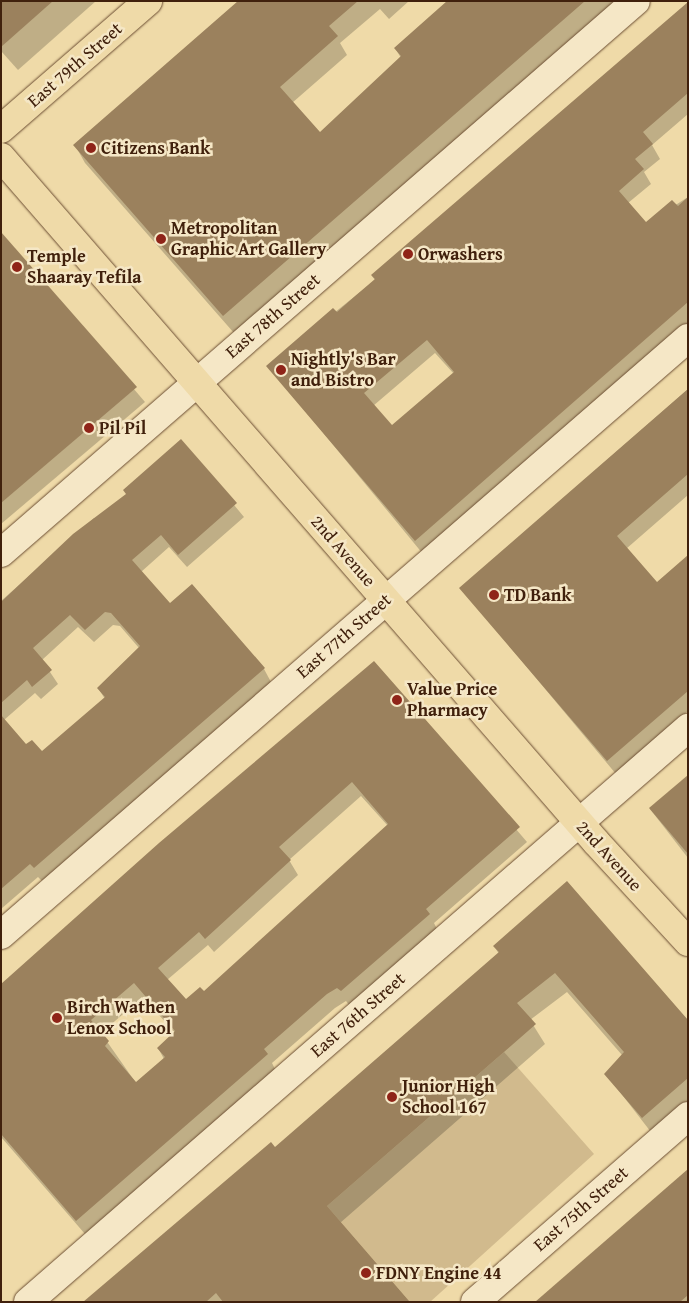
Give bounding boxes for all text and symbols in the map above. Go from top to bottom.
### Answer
street label: East 79th Street [23,18,127,112]
place label: Citizens Bank [101,137,210,159]
marker: Citizens Bank [85,142,97,154]
place label: Metropolitan Graphic Art Gallery [171,218,326,260]
marker: Metropolitan Graphic Art Gallery [155,233,167,245]
place label: Orwashers [418,243,503,265]
place label: Temple Shaaray Tefila [27,246,141,288]
marker: Orwashers [402,248,414,260]
marker: Temple Shaaray Tefila [11,261,23,273]
street label: East 78th Street [221,269,325,363]
place label: Nightly's Bar and Bistro [291,349,396,392]
marker: Nightly's Bar and Bistro [275,364,287,376]
place label: Pil Pil [99,417,146,439]
marker: Pil Pil [83,422,95,434]
street label: 2nd Avenue [306,511,380,591]
place label: TD Bank [504,584,572,606]
street label: East 77th Street [292,589,396,683]
marker: TD Bank [488,589,500,601]
place label: Value Price Pharmacy [407,679,497,722]
marker: Value Price Pharmacy [391,694,403,706]
street label: 2nd Avenue [572,816,646,896]
street label: East 76th Street [306,968,410,1062]
place label: Birch Wathen Lenox School [67,997,175,1040]
marker: Birch Wathen Lenox School [51,1012,63,1024]
place label: Junior High School 167 [402,1076,495,1118]
marker: Junior High School 167 [386,1091,398,1103]
street label: East 75th Street [529,1162,633,1256]
place label: FDNY Engine 44 [376,1262,502,1284]
marker: FDNY Engine 44 [360,1267,372,1279]

